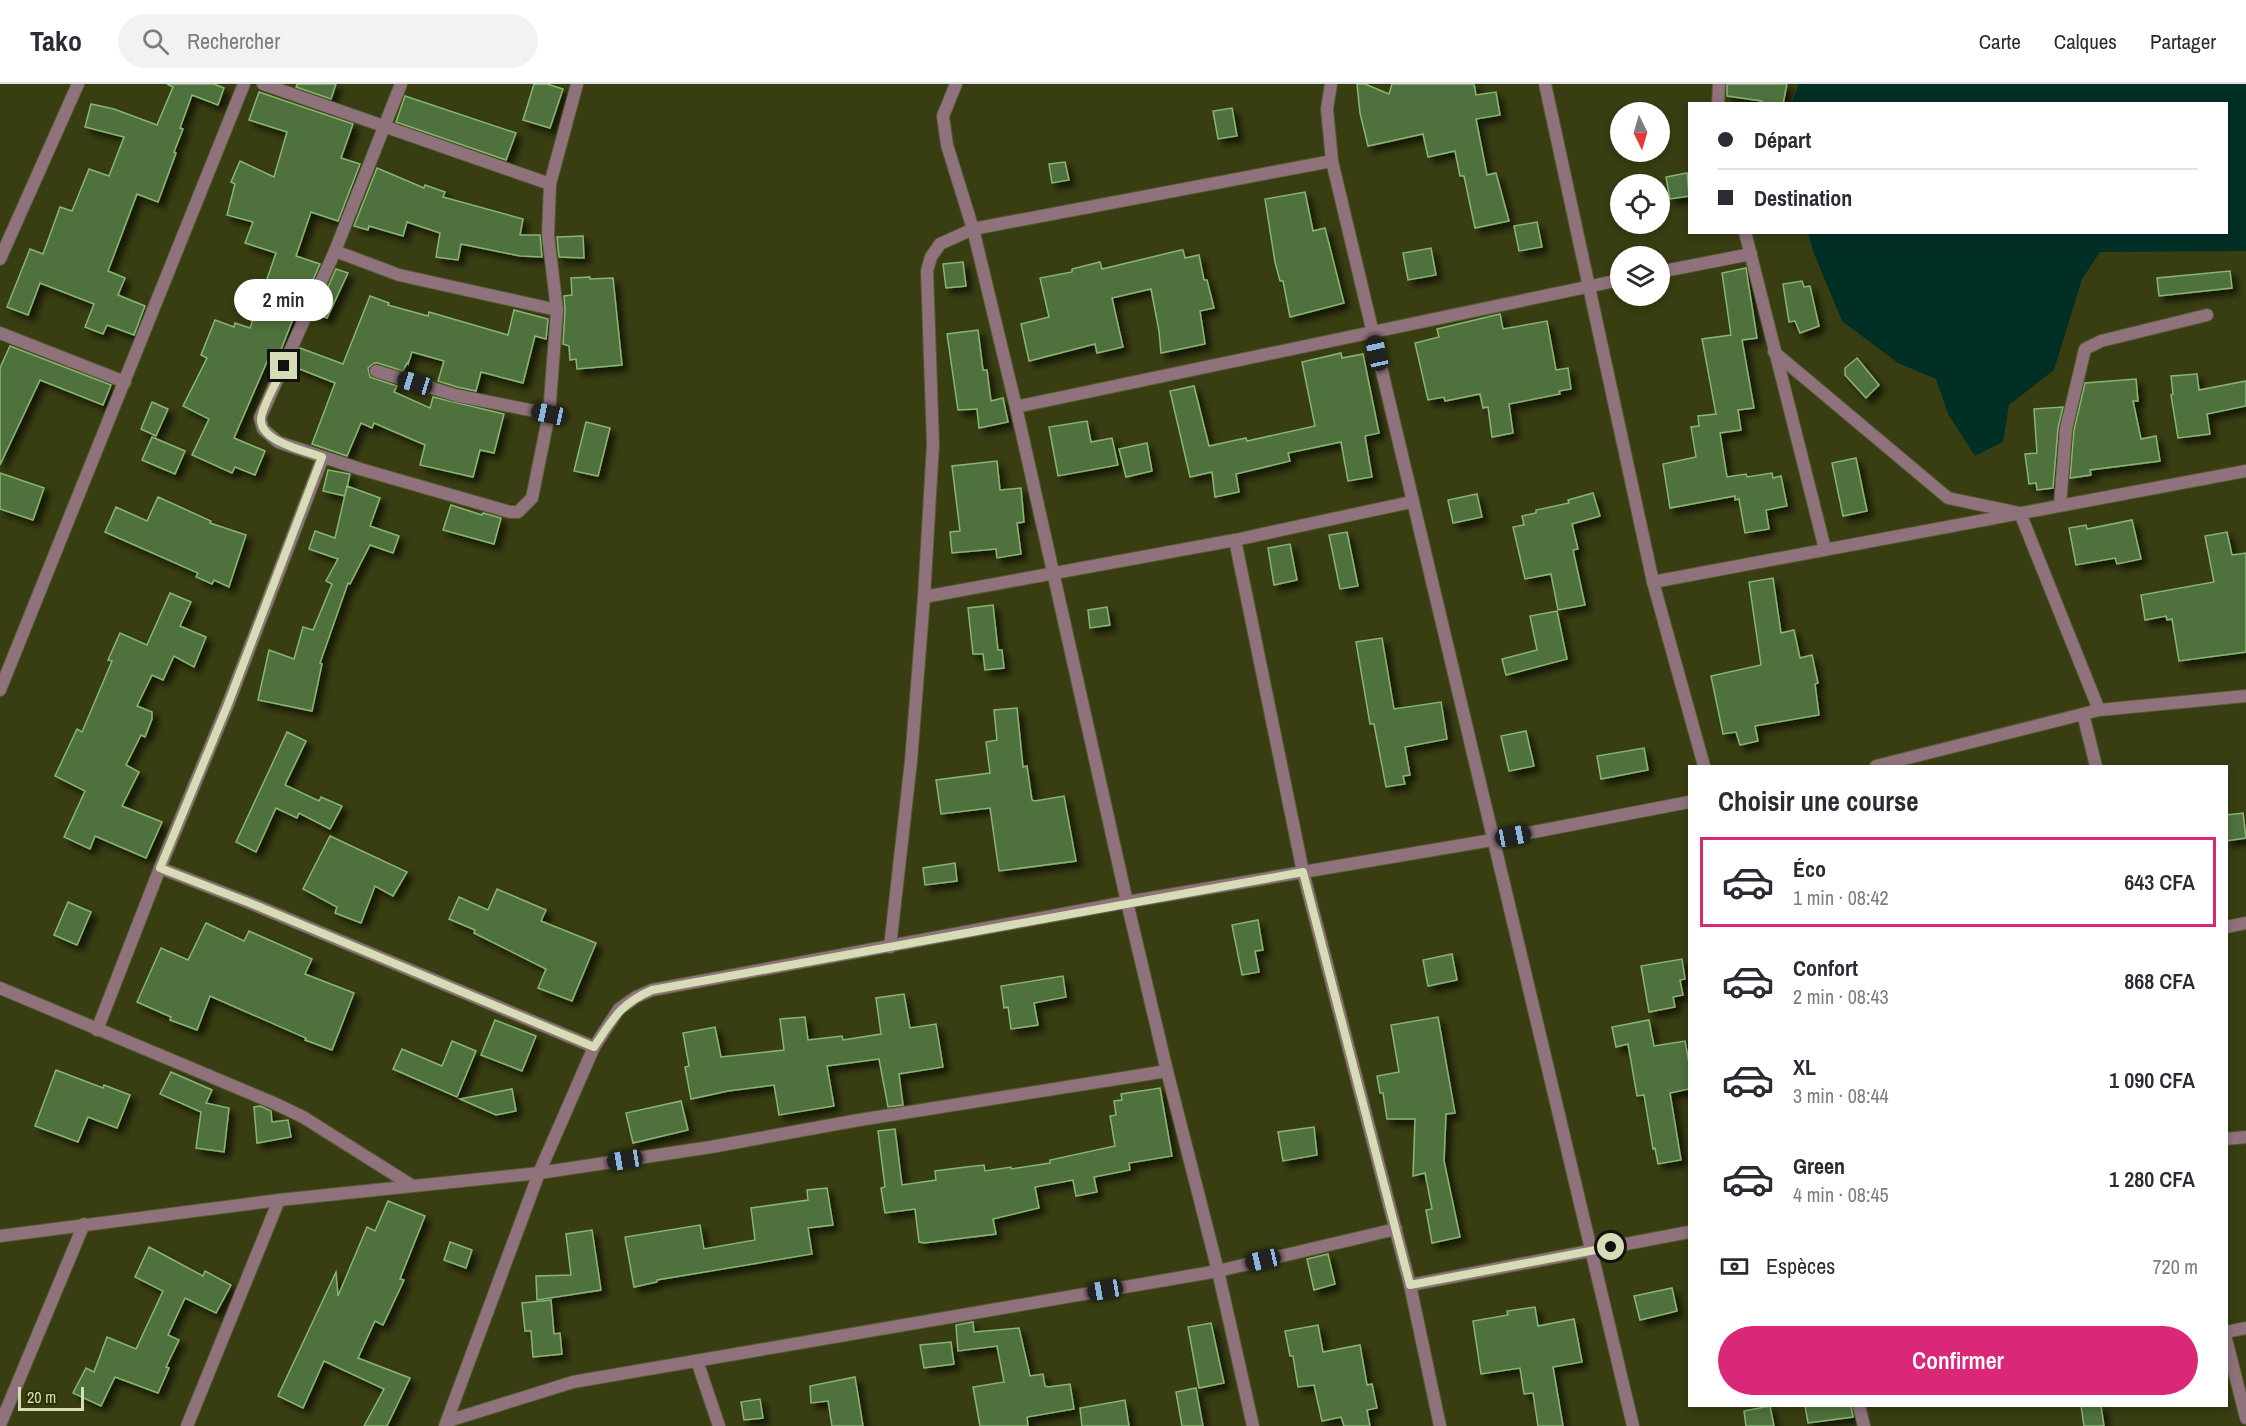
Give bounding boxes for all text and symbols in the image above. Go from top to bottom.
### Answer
search box [118,14,538,68]
text: Tako [30,22,82,60]
icon: search [139,25,172,58]
text: Rechercher [187,26,280,56]
text: Carte [1979,27,2021,56]
text: Calques [2054,27,2117,56]
text: Partager [2150,27,2216,56]
north arrow [1610,102,1670,162]
map controls [1610,102,1670,306]
text: Départ [1754,125,1811,155]
button: locate [1610,174,1670,234]
text: Destination [1754,183,1852,213]
button: layers [1610,246,1670,306]
callout: 2 min [234,279,334,321]
text: 2 min [262,286,305,313]
car [1364,333,1390,373]
route end [270,352,297,379]
car [395,369,435,397]
car [530,401,568,427]
text: Choisir une course [1718,783,1919,819]
car [1494,824,1532,848]
text: Éco [1793,854,1826,884]
icon: car [1721,855,1775,909]
text: 643 CFA [2124,867,2195,897]
text: 1 min · 08:42 [1793,884,1889,911]
text: Confort [1793,953,1858,983]
icon: car [1721,954,1775,1008]
text: 868 CFA [2124,966,2195,996]
text: 2 min · 08:43 [1793,983,1889,1010]
text: XL [1793,1052,1816,1082]
icon: car [1721,1053,1775,1107]
text: 1 090 CFA [2109,1065,2195,1095]
text: 3 min · 08:44 [1793,1082,1889,1109]
car [606,1148,644,1172]
text: Green [1793,1151,1845,1181]
icon: car [1721,1152,1775,1206]
text: 1 280 CFA [2109,1164,2195,1194]
text: 4 min · 08:45 [1793,1181,1889,1208]
route start [1597,1233,1624,1260]
car [1243,1247,1283,1273]
icon: cash [1718,1250,1751,1283]
text: Espèces [1766,1251,1835,1281]
text: 720 m [2152,1253,2198,1280]
car [1086,1278,1124,1302]
button: Confirmer [1718,1326,2198,1395]
scale bar [18,1384,84,1412]
text: 20 m [27,1386,56,1408]

